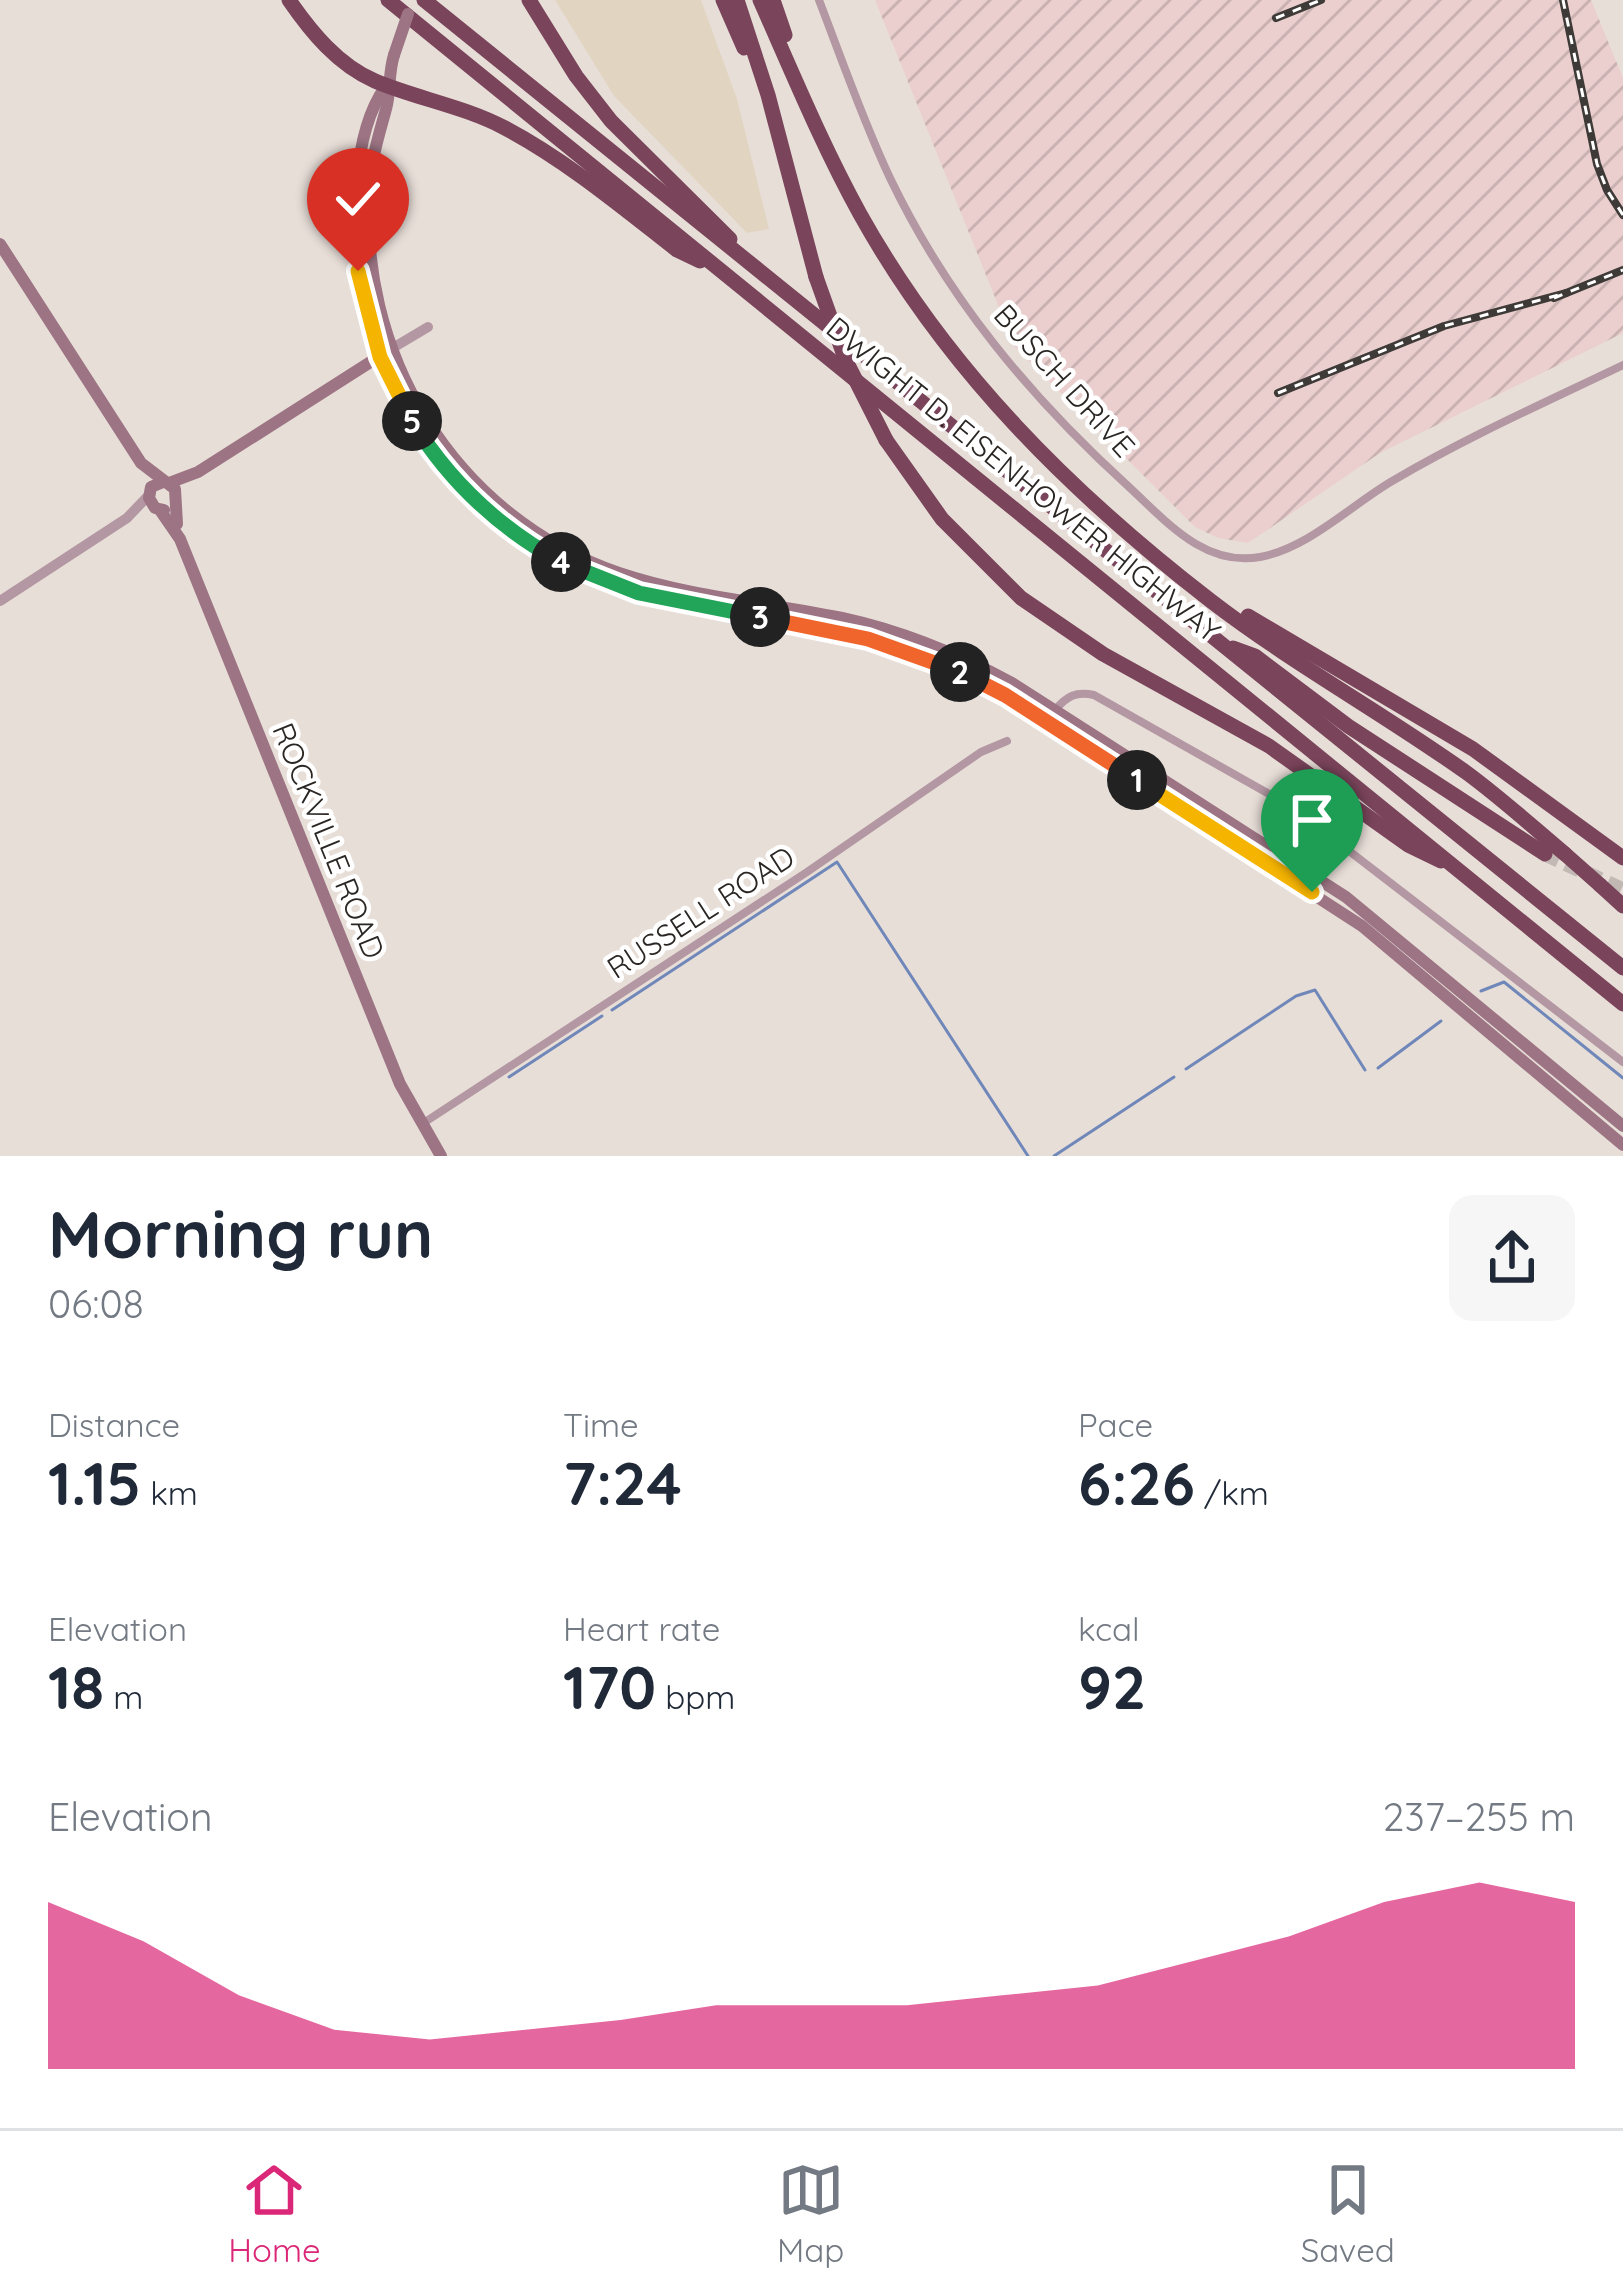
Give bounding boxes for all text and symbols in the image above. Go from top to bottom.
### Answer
pin [307,148,409,271]
icon: check [325,166,391,232]
street label: BUSCH DRIVE [986,296,1143,465]
street label: DWIGHT D. EISENHOWER HIGHWAY [819,308,1228,650]
pin: 5 [382,391,442,451]
text: 5 [402,400,422,441]
pin: 4 [531,532,591,592]
text: 4 [551,541,571,582]
pin: 3 [730,587,790,647]
text: 3 [751,596,769,637]
pin: 2 [930,642,990,702]
text: 2 [951,651,969,692]
street label: ROCKVILLE ROAD [264,717,393,964]
pin: 1 [1107,750,1167,810]
text: 1 [1131,759,1143,800]
pin [1261,769,1363,892]
icon: arrive [1279,787,1345,853]
street label: RUSSELL ROAD [600,838,801,987]
text: Morning run [48,1192,433,1275]
button: share [1449,1195,1575,1321]
text: 06:08 [48,1279,144,1328]
text: Distance [48,1404,180,1445]
text: Time [563,1404,639,1445]
text: Pace [1078,1404,1153,1445]
text: 1.15 [48,1445,141,1520]
text: 7:24 [563,1445,682,1520]
text: 6:26 [1078,1445,1195,1520]
text: km [141,1472,198,1513]
text: /km [1195,1472,1269,1513]
text: Elevation [48,1608,187,1649]
text: Heart rate [563,1608,720,1649]
text: kcal [1078,1608,1140,1649]
text: 18 [48,1649,104,1724]
text: 170 [563,1649,656,1724]
text: 92 [1078,1649,1146,1724]
text: m [104,1676,143,1717]
text: bpm [656,1676,735,1717]
text: Elevation [48,1792,212,1841]
text: 237–255 m [1383,1792,1575,1841]
tab: Home [228,2157,321,2270]
tab: Map [777,2157,844,2270]
tab: Saved [1301,2157,1395,2270]

